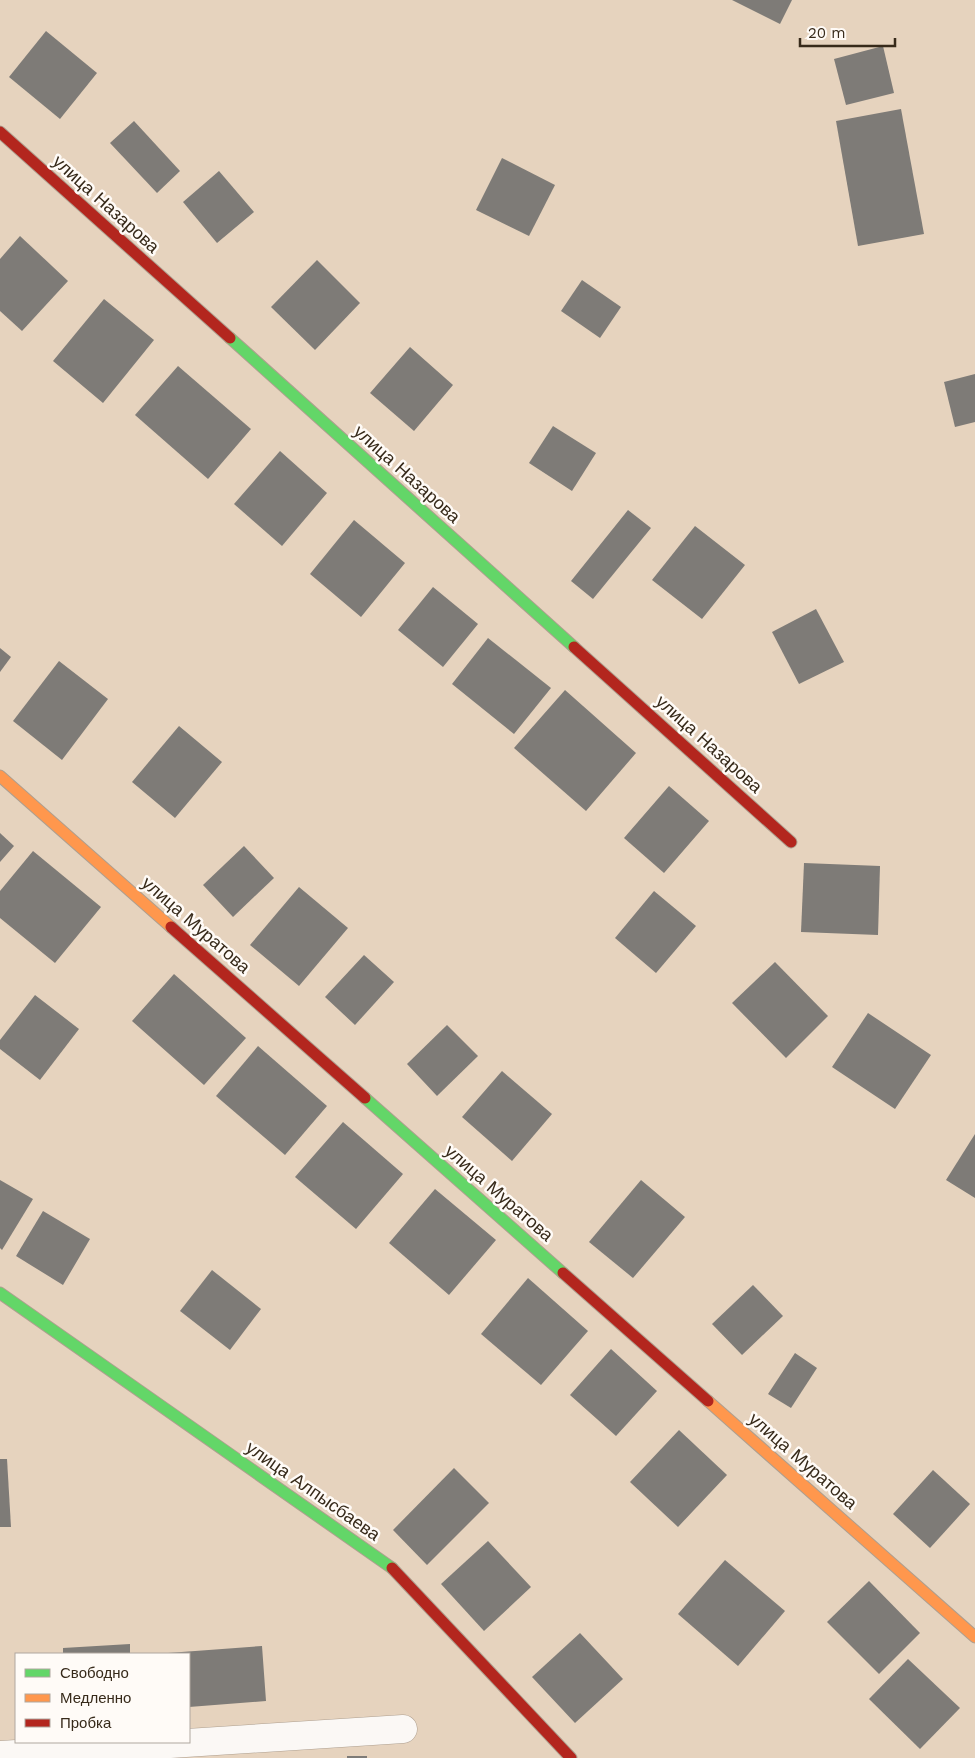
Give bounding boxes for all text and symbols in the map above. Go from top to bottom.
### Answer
scale bar [800,15,895,47]
text: 20 m [808,24,846,42]
street label: улица Назарова [49,150,165,258]
street label: улица Назарова [350,420,466,528]
street label: улица Назарова [652,690,768,798]
street label: улица Муратова [138,872,256,978]
street label: улица Муратова [441,1140,559,1246]
street label: улица Муратова [745,1408,863,1514]
street label: улица Алпысбаева [242,1436,385,1545]
legend [15,1653,190,1743]
text: Свободно [60,1664,129,1682]
text: Медленно [60,1689,131,1707]
text: Пробка [60,1714,112,1732]

